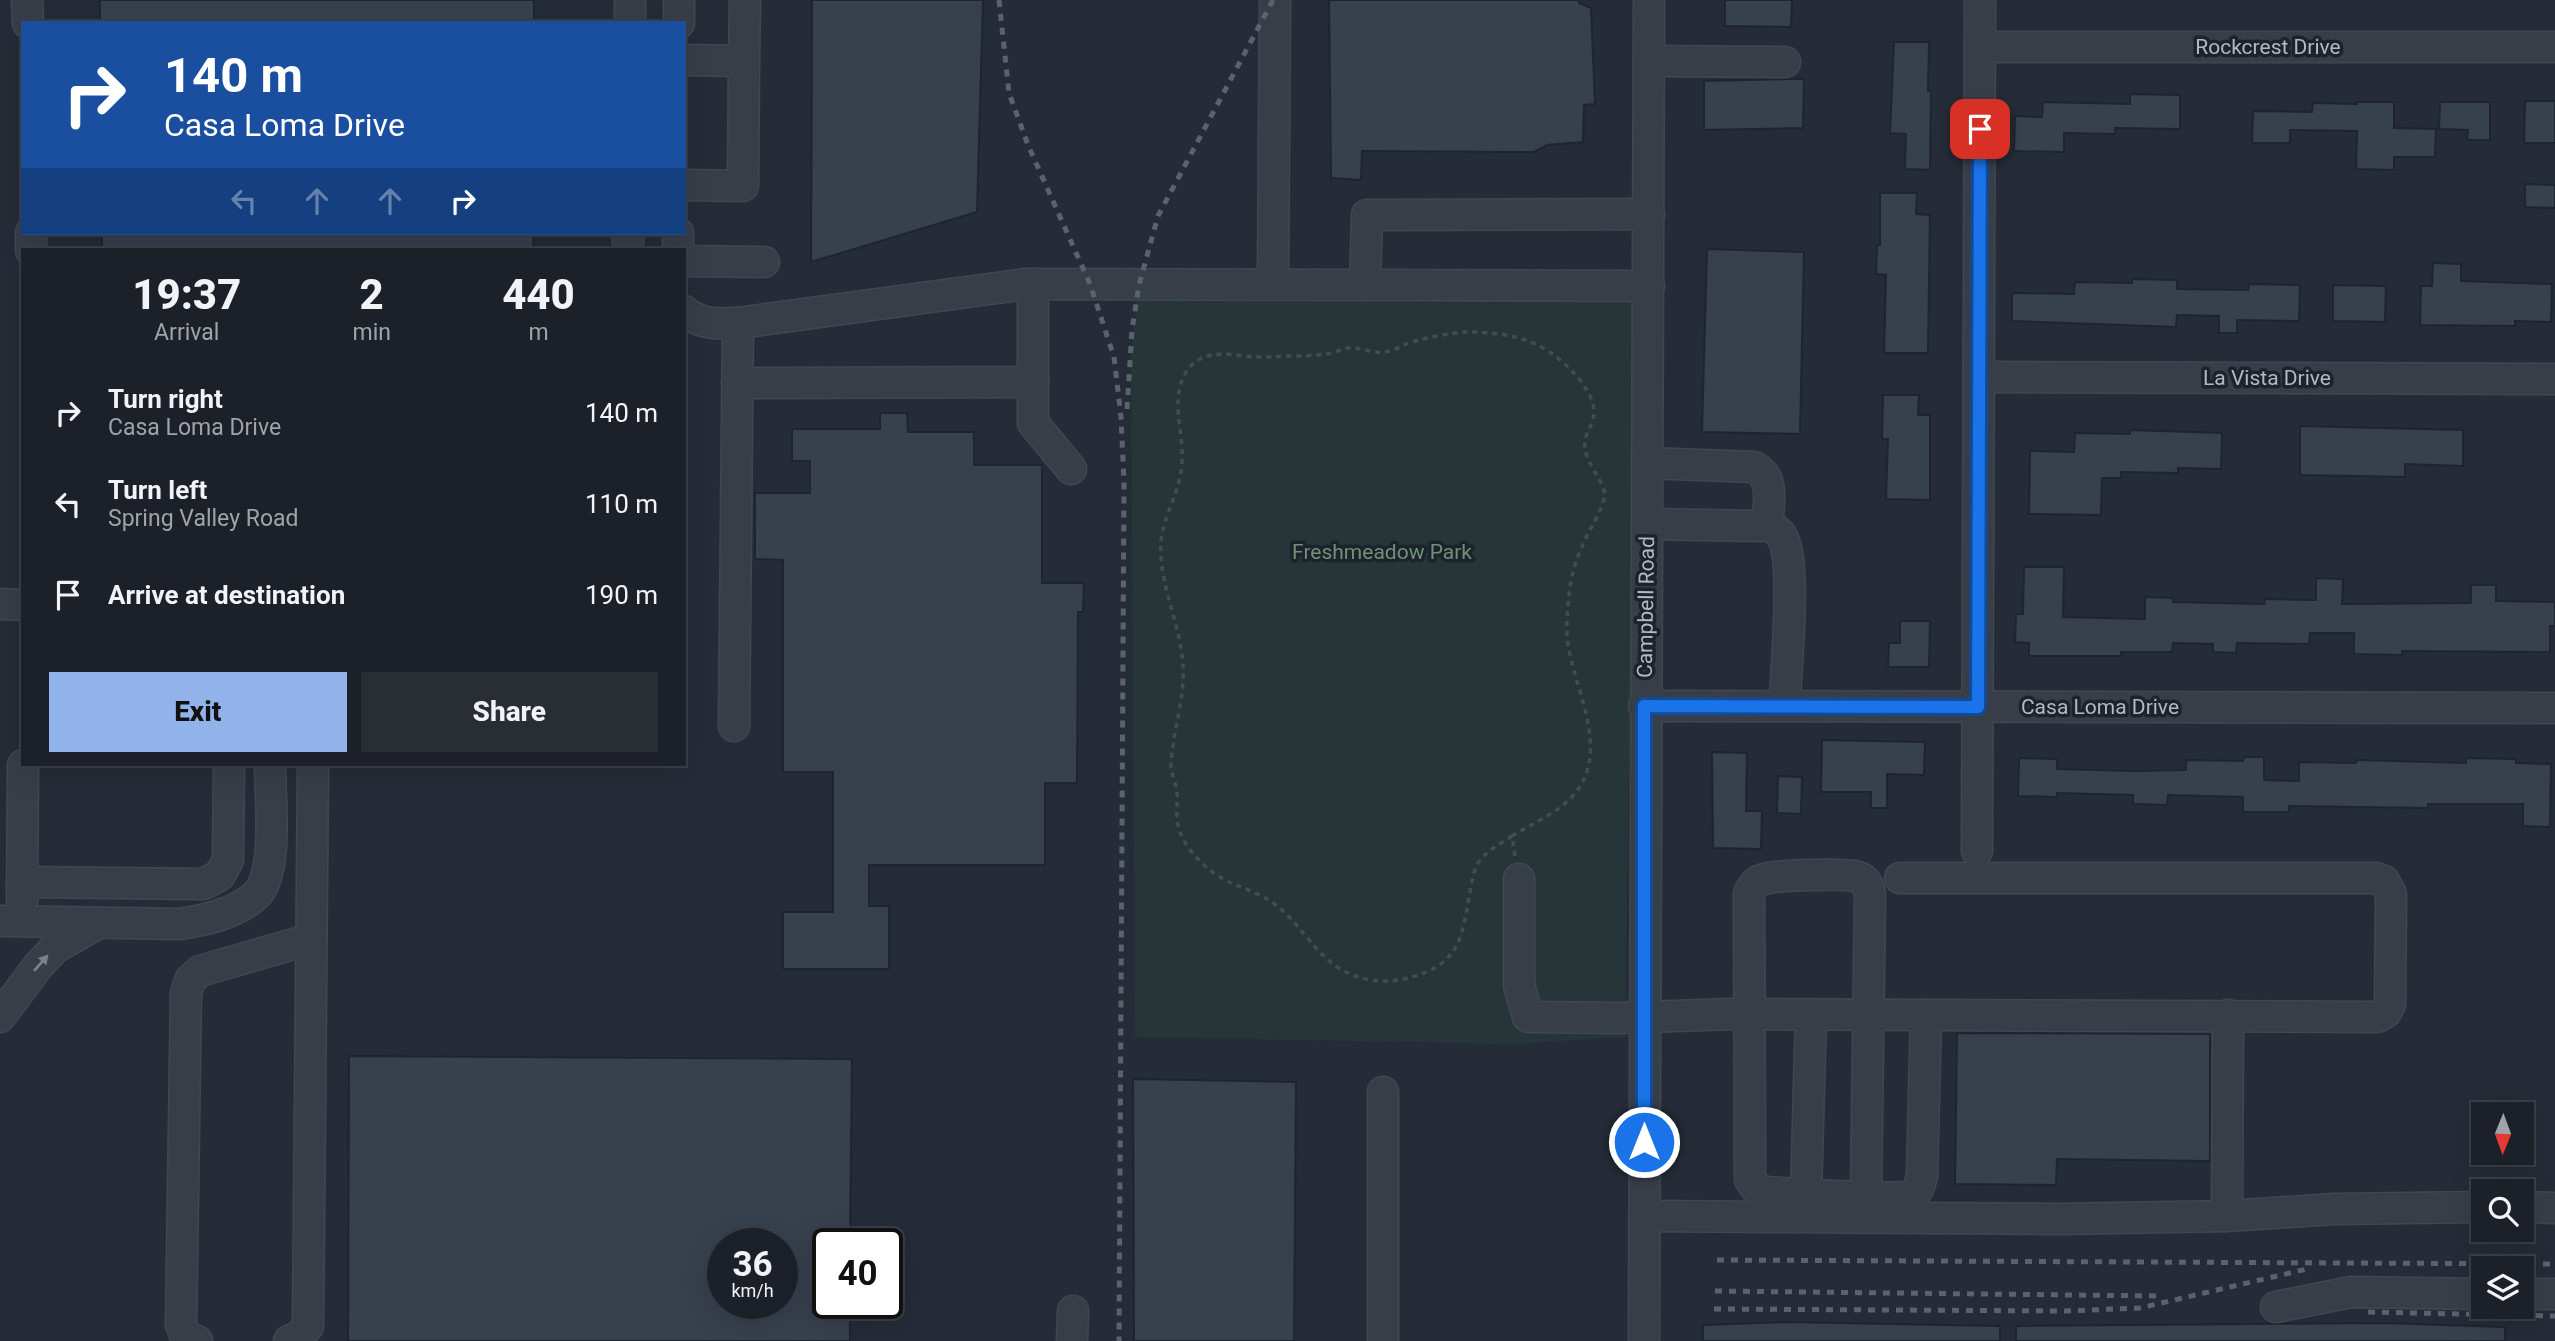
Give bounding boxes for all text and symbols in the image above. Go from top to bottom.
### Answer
street label: Rockcrest Drive [2195,35,2341,59]
text: 140 m [164,47,303,104]
icon: right [49,49,140,140]
pin [1950,99,2010,159]
text: Casa Loma Drive [164,106,405,144]
icon: arrive [1961,110,1999,148]
icon: left [225,182,263,220]
icon: ahead [298,182,336,220]
icon: ahead [371,182,409,220]
icon: right [444,182,482,220]
text: 19:37 [132,270,241,319]
text: 2 [360,270,384,319]
text: 440 [502,270,575,319]
text: Arrival [154,319,219,346]
text: min [352,319,391,346]
text: m [528,319,549,346]
street label: La Vista Drive [2203,366,2331,390]
text: Turn right [108,384,223,414]
icon: right [49,394,87,432]
text: 140 m [585,398,658,428]
text: Casa Loma Drive [108,414,281,441]
text: Turn left [108,475,207,505]
icon: left [49,485,87,523]
text: 110 m [585,489,658,519]
text: Spring Valley Road [108,505,299,532]
street label: Campbell Road [1633,536,1659,678]
park label: Freshmeadow Park [1292,540,1472,564]
icon: arrive [49,576,87,614]
text: Arrive at destination [108,580,345,610]
text: 190 m [585,580,658,610]
button: Exit [49,672,347,752]
button: Share [361,672,658,752]
street label: Casa Loma Drive [2021,695,2179,719]
one-way arrow [33,954,49,972]
north arrow [2471,1102,2534,1166]
map controls [2471,1102,2534,1319]
position arrow [1607,1105,1681,1179]
button: search [2471,1179,2534,1242]
speed limit sign: 40 [812,1228,903,1319]
text: 36 [732,1244,773,1285]
button: layers [2471,1256,2534,1319]
text: km/h [731,1280,774,1301]

